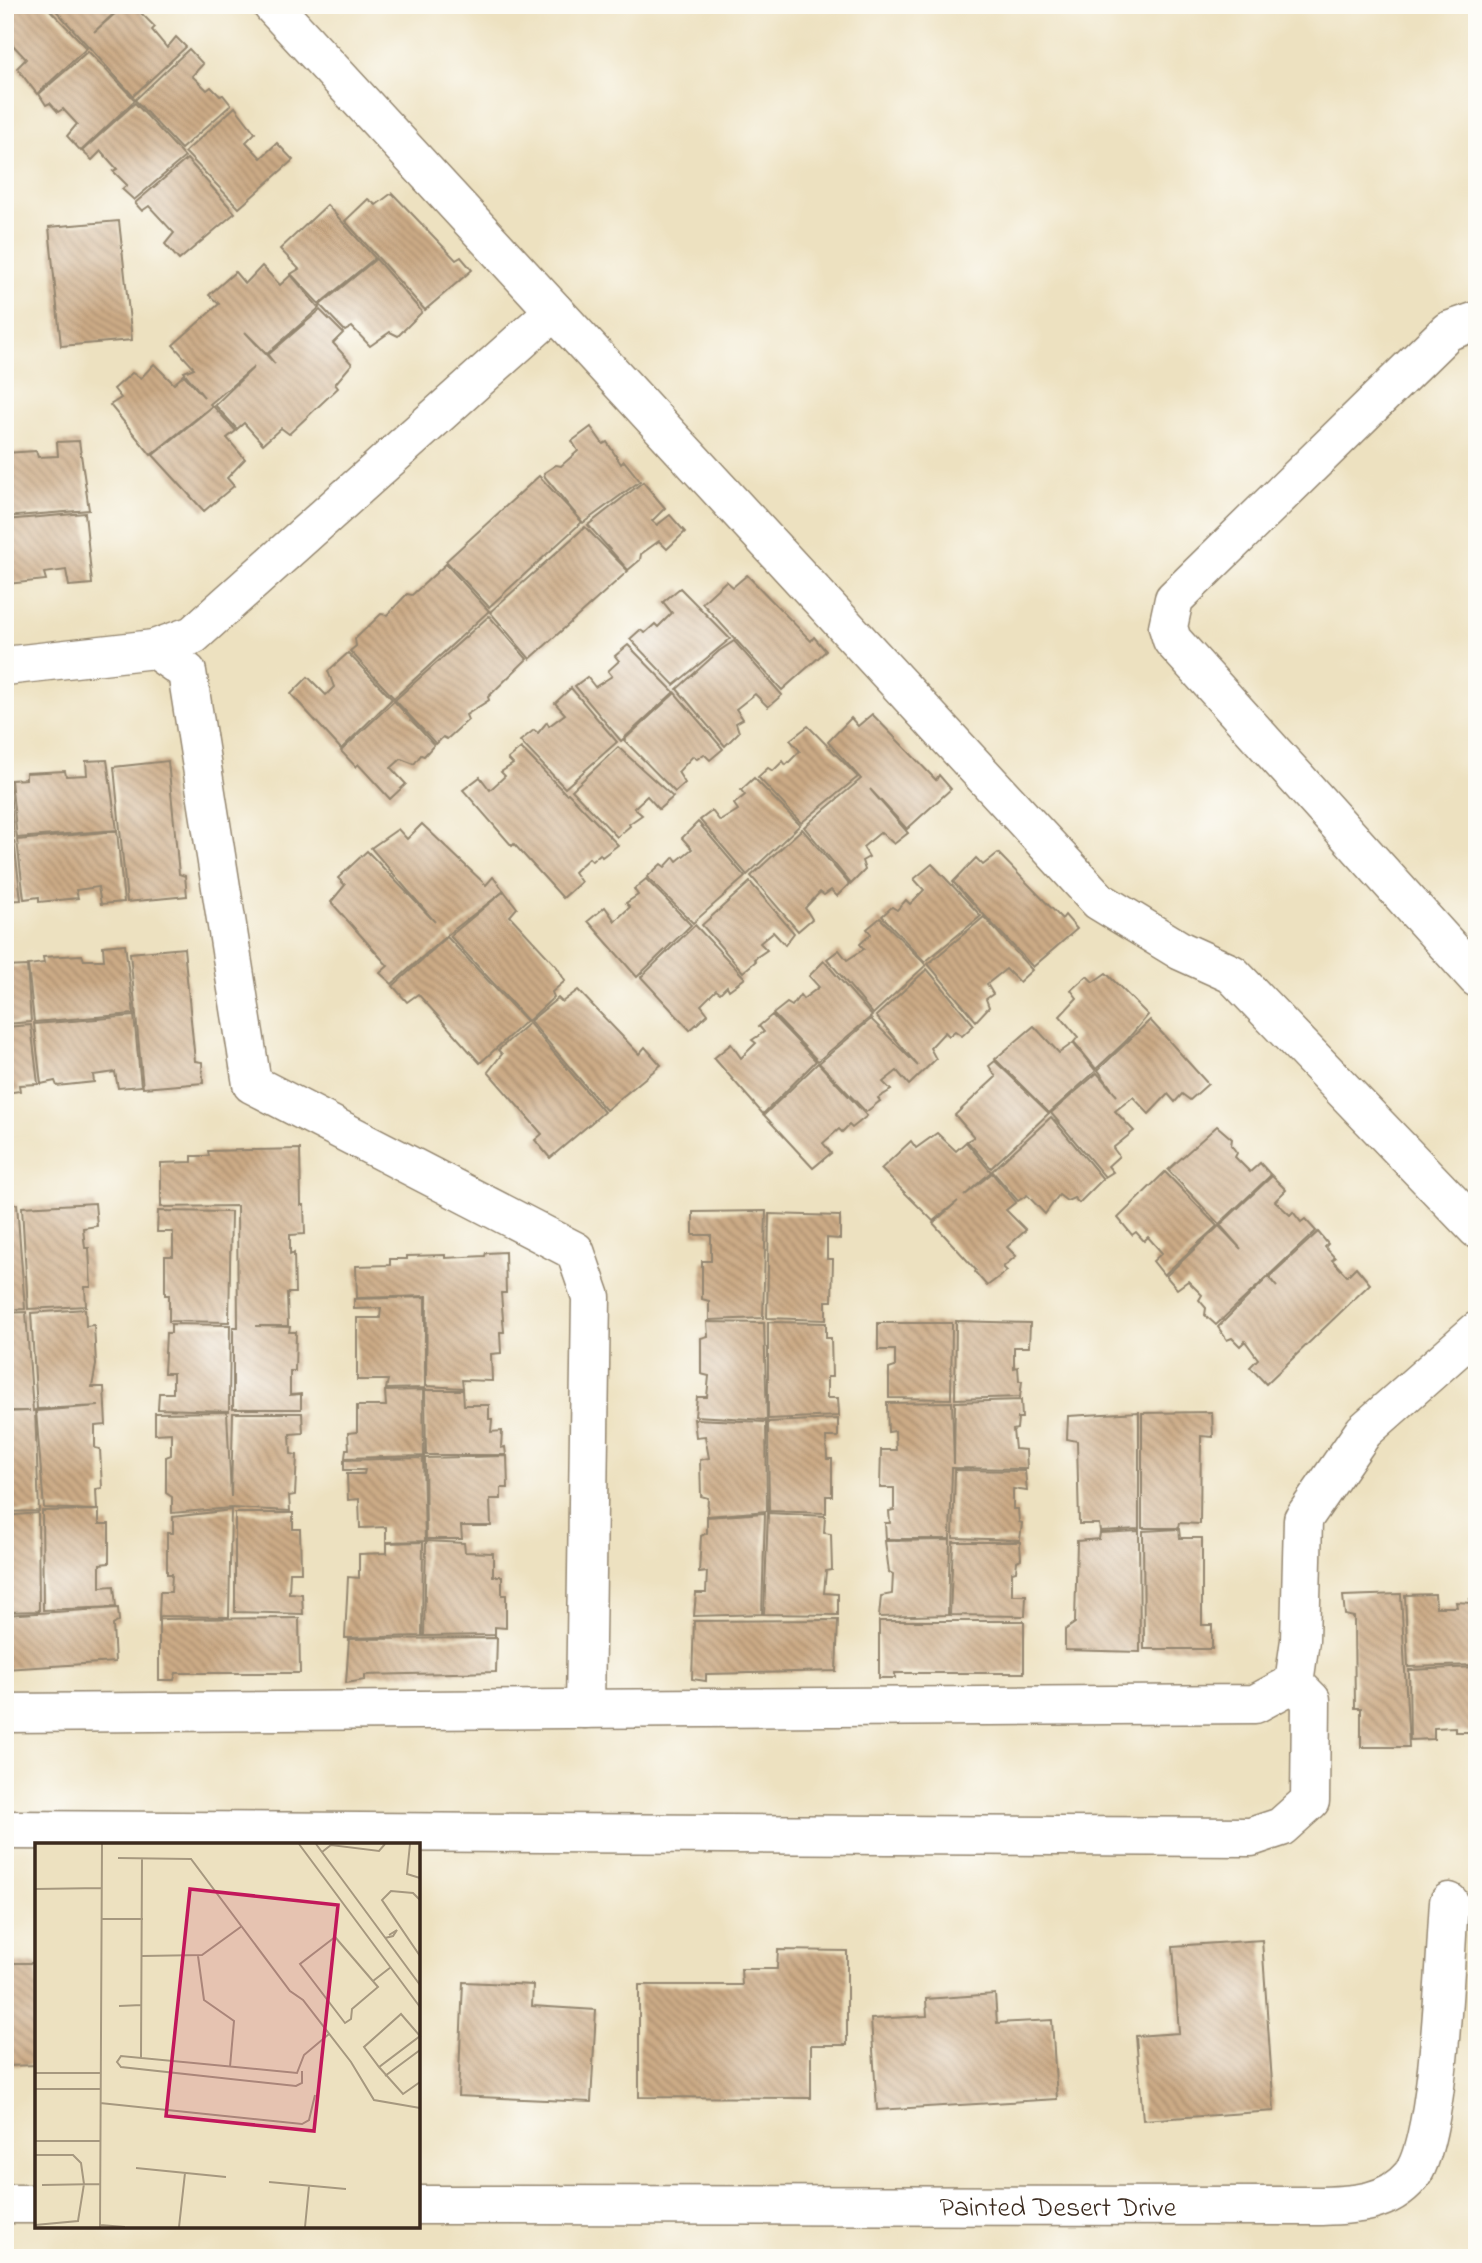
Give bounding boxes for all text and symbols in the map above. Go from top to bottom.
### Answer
inset map [35,1843,420,2228]
street label: Painted Desert Drive [940,2189,1177,2230]

